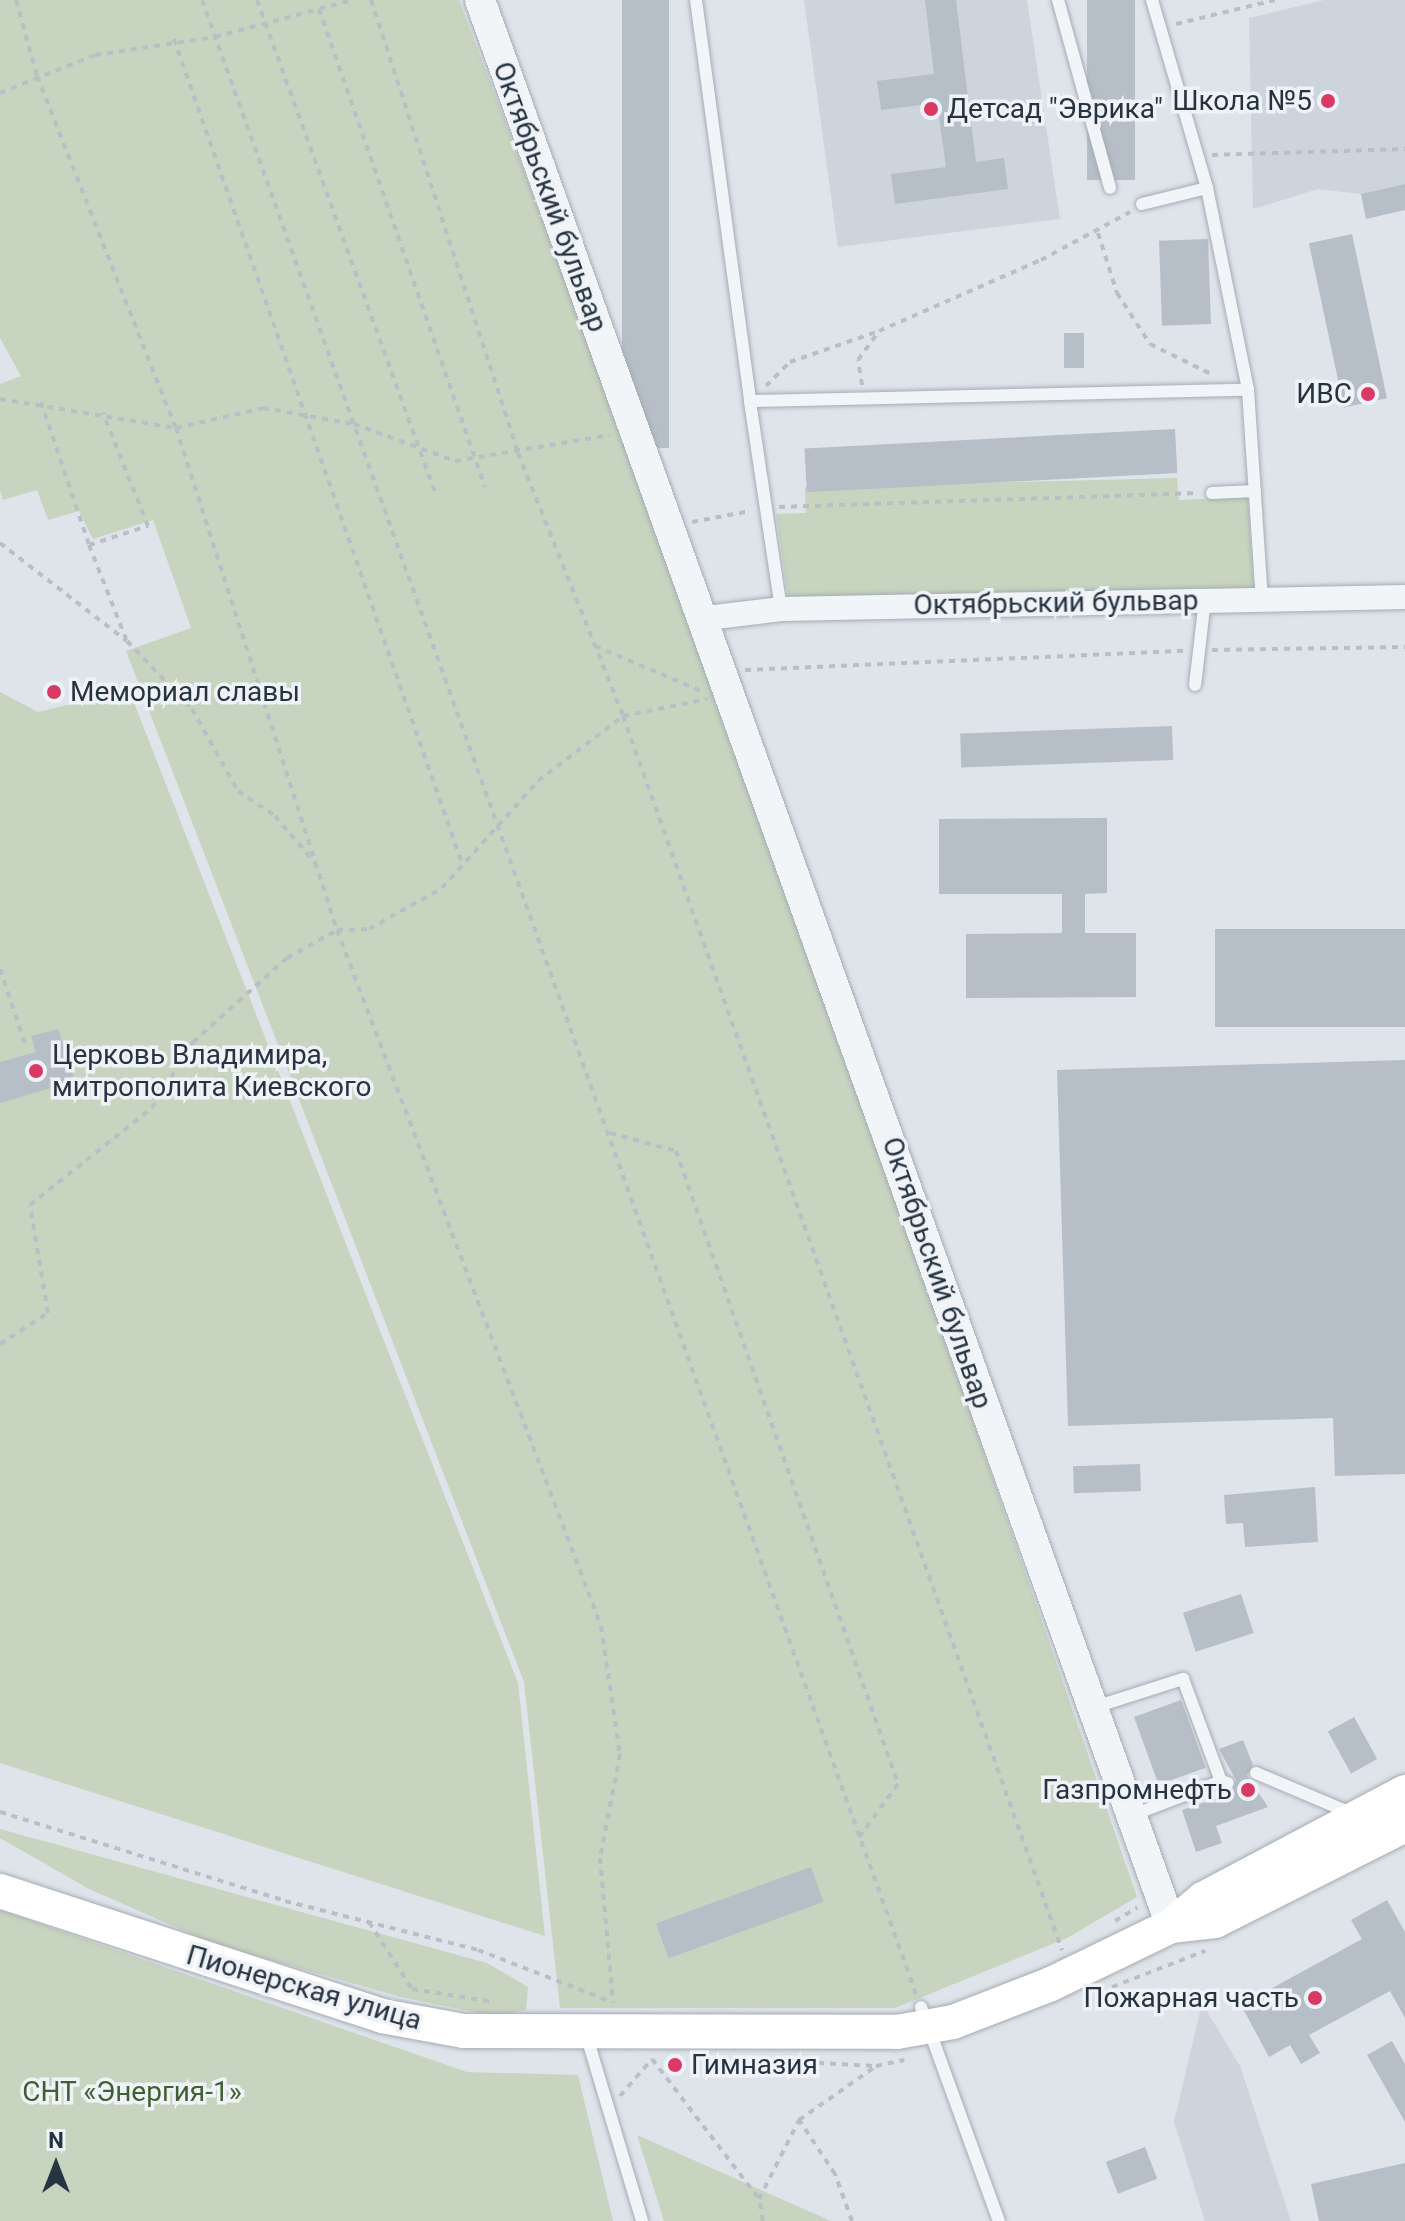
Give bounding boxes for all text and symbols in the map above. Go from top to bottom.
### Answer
street label: Октябрьский бульвар [485,57,615,337]
place label: Школа №5 [1172,84,1312,118]
place label: Детсад "Эврика" [947,92,1163,126]
marker: Школа №5 [1319,92,1337,110]
marker: Детсад "Эврика" [922,100,940,118]
place label: ИВС [1296,377,1352,411]
marker: ИВС [1359,385,1377,403]
street label: Октябрьский бульвар [913,584,1199,622]
place label: Мемориал славы [70,675,300,709]
marker: Мемориал славы [45,683,63,701]
place label: Церковь Владимира, митрополита Киевского [52,1038,371,1104]
marker: Церковь Владимира, митрополита Киевского [27,1062,45,1080]
street label: Октябрьский бульвар [875,1133,999,1413]
place label: Газпромнефть [1042,1773,1232,1807]
marker: Газпромнефть [1239,1781,1257,1799]
street label: Пионерская улица [183,1938,425,2038]
place label: Пожарная часть [1083,1981,1299,2015]
marker: Пожарная часть [1306,1989,1324,2007]
place label: Гимназия [691,2048,818,2082]
marker: Гимназия [666,2056,684,2074]
park label: СНТ «Энергия-1» [22,2075,242,2109]
north arrow [16,2125,96,2205]
text: N [48,2128,64,2153]

